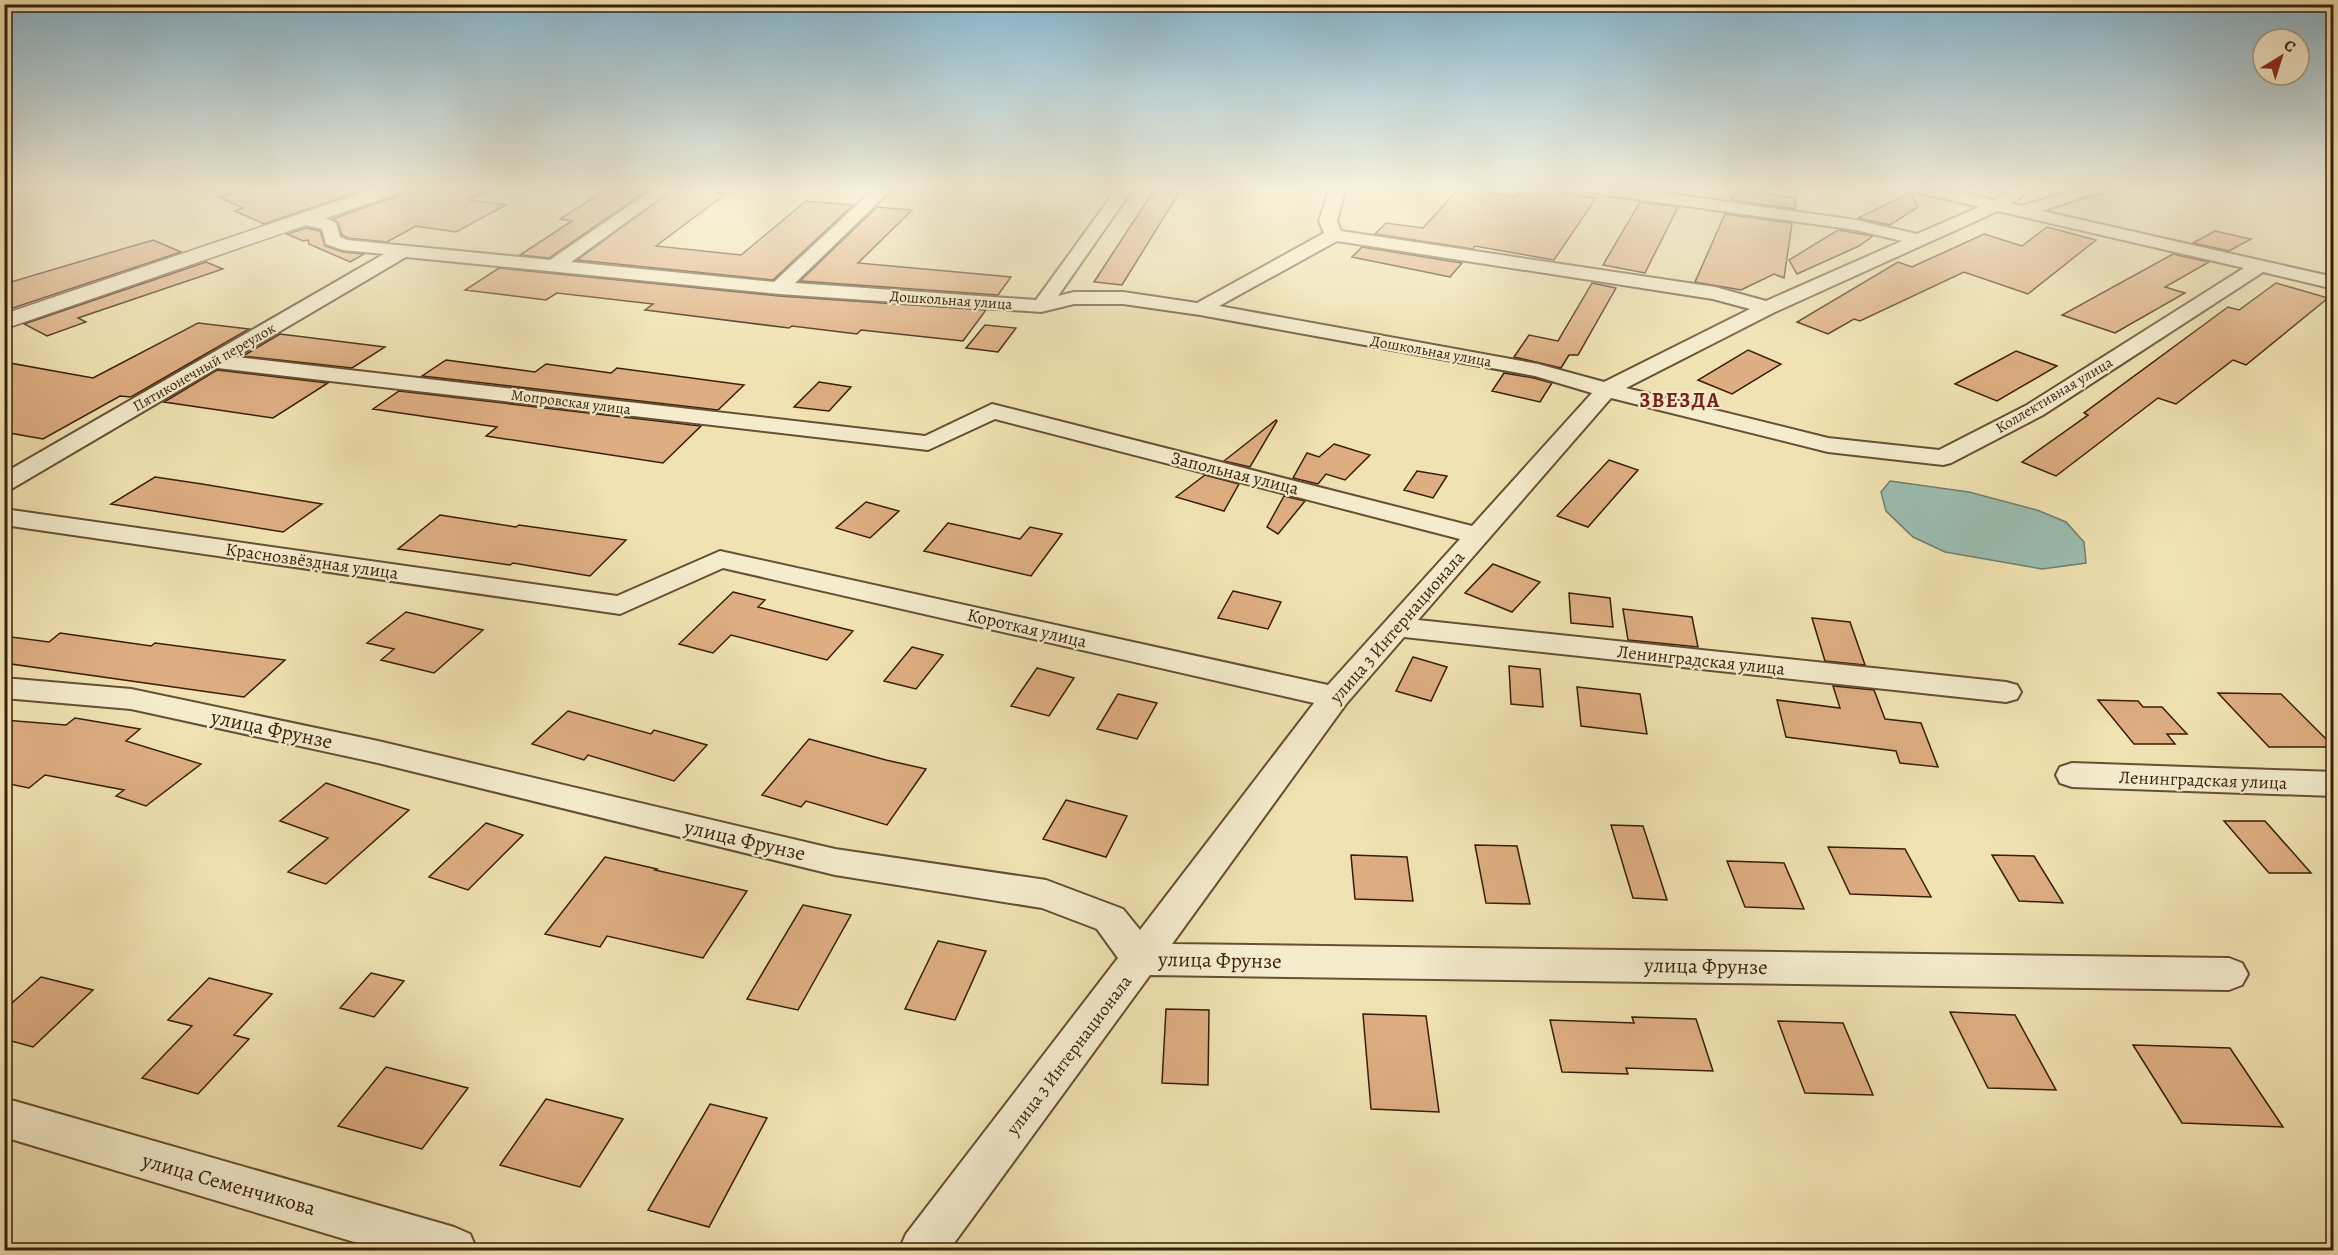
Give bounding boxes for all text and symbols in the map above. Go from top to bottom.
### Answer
north arrow [2251,27,2311,87]
text: С [2279,34,2300,58]
street label: Дошкольная улица [889,286,1013,314]
street label: Пятиконечный переулок [129,318,279,416]
street label: Дошкольная улица [1369,330,1493,372]
street label: Коллективная улица [1992,352,2116,438]
street label: Мопровская улица [510,385,632,419]
district label: ЗВЕЗДА [1639,387,1721,414]
street label: Запольная улица [1169,446,1302,501]
street label: Краснозвёздная улица [224,537,401,585]
street label: улица 3 Интернационала [1323,545,1470,709]
street label: Короткая улица [965,603,1090,654]
street label: Ленинградская улица [1616,639,1787,681]
street label: улица Фрунзе [208,702,335,756]
street label: Ленинградская улица [2118,765,2288,795]
street label: улица Фрунзе [681,812,808,868]
street label: улица Фрунзе [1157,945,1282,975]
street label: улица Фрунзе [1643,951,1768,981]
street label: улица 3 Интернационала [1000,970,1138,1141]
street label: улица Семенчикова [138,1146,319,1222]

